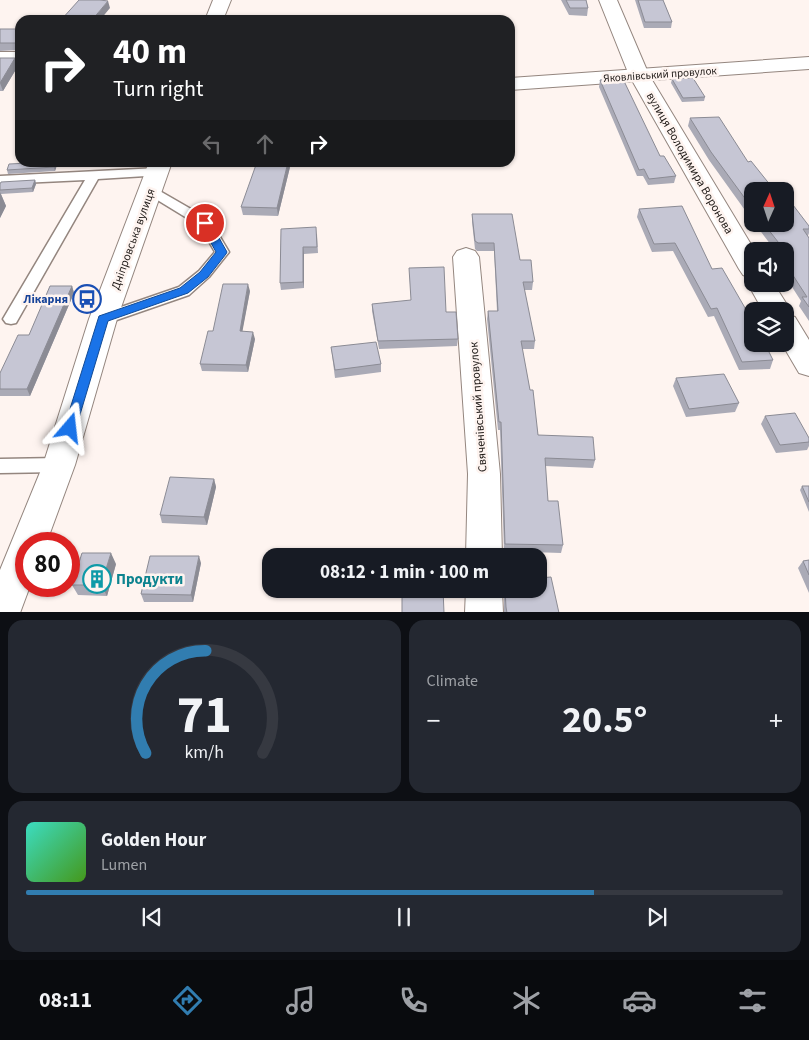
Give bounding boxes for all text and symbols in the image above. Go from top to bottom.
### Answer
text: 40 m [113,27,187,77]
icon: right [30,35,95,100]
street label: Яковлівський провулок [603,63,718,86]
text: Turn right [113,73,203,105]
street label: вулиця Володимира Воронова [642,89,737,237]
icon: left [198,130,226,158]
icon: ahead [251,130,279,158]
icon: right [304,130,332,158]
north arrow [744,182,794,232]
map controls [744,182,794,352]
street label: Дніпровська вулиця [107,186,160,292]
pin [184,202,226,244]
icon: arrive [191,209,219,237]
button: sound [744,242,794,292]
bus stop icon: Лікарня [72,284,102,314]
place label: Лікарня [23,291,68,308]
button: layers [744,302,794,352]
street label: Свяченівський провулок [465,341,492,473]
position arrow [43,401,95,453]
speed limit sign: 80 [15,532,80,597]
text: 08:12 · 1 min · 100 m [320,559,489,586]
building icon: Продукти [82,564,112,594]
place label: Продукти [116,569,183,590]
text: Climate [427,670,478,692]
text: 71 [177,679,232,753]
text: 20.5° [562,693,647,747]
text: − [427,701,440,741]
text: + [769,701,783,741]
text: km/h [184,740,224,765]
text: Golden Hour [101,827,206,854]
text: Lumen [101,854,147,876]
icon: previous [138,903,166,931]
icon: pause [390,903,418,931]
icon: next [643,903,671,931]
icon: directions [170,983,205,1018]
icon: music [283,983,318,1018]
icon: phone [396,983,431,1018]
icon: climate [509,983,544,1018]
icon: car [622,983,657,1018]
icon: filters [735,983,770,1018]
text: 08:11 [39,984,92,1016]

